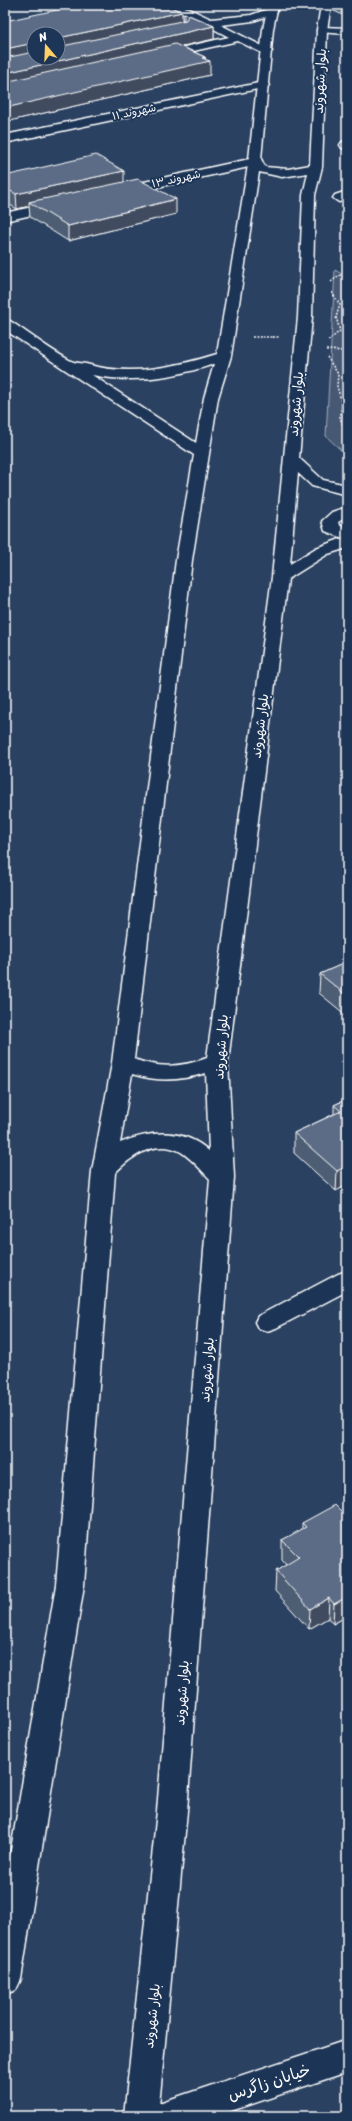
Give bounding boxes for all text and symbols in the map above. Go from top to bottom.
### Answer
north arrow [26,26,66,66]
text: N [35,27,50,48]
street label: بلوار شهروند [307,48,333,114]
street label: شهروند ۱۱ [110,98,158,126]
street label: شهروند ۱۳ [150,165,202,193]
street label: بلوار شهروند [282,371,310,437]
street label: بلوار شهروند [245,692,275,760]
street label: بلوار شهروند [207,1014,235,1080]
street label: بلوار شهروند [193,1337,221,1403]
street label: بلوار شهروند [168,1660,196,1726]
street label: بلوار شهروند [137,1982,167,2050]
street label: خیابان زاگرس [224,2055,314,2109]

